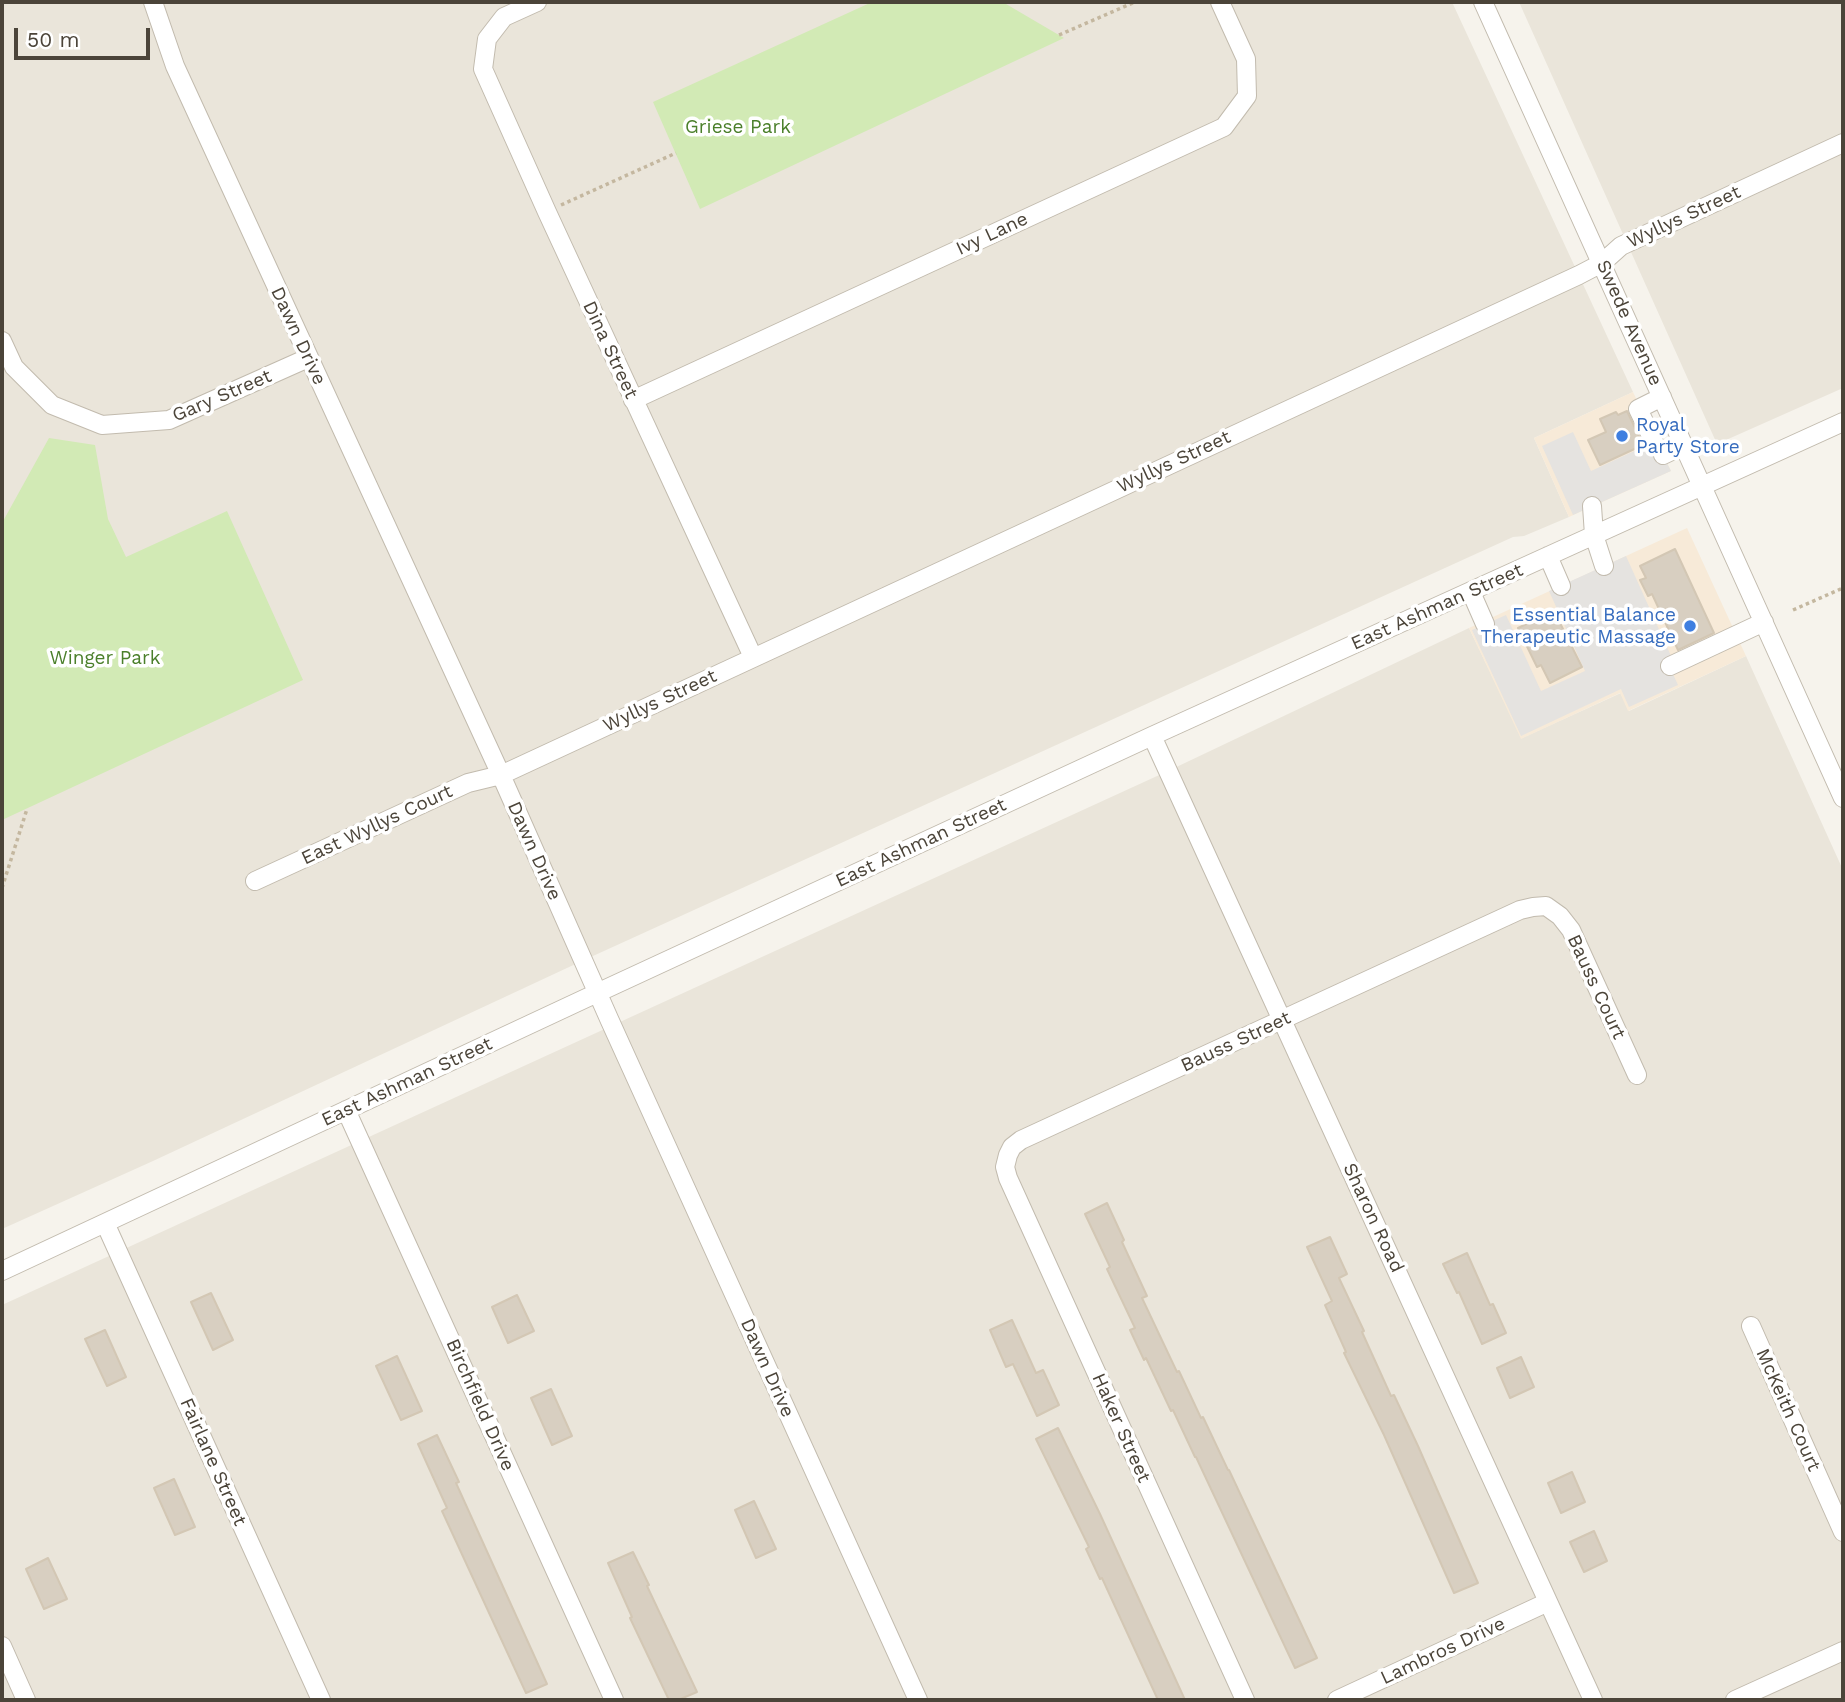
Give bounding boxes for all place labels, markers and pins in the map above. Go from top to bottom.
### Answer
place label: Royal Party Store [1636,414,1740,458]
marker: Royal Party Store [1614,428,1630,444]
place label: Essential Balance Therapeutic Massage [1480,604,1676,648]
marker: Essential Balance Therapeutic Massage [1682,618,1698,634]

